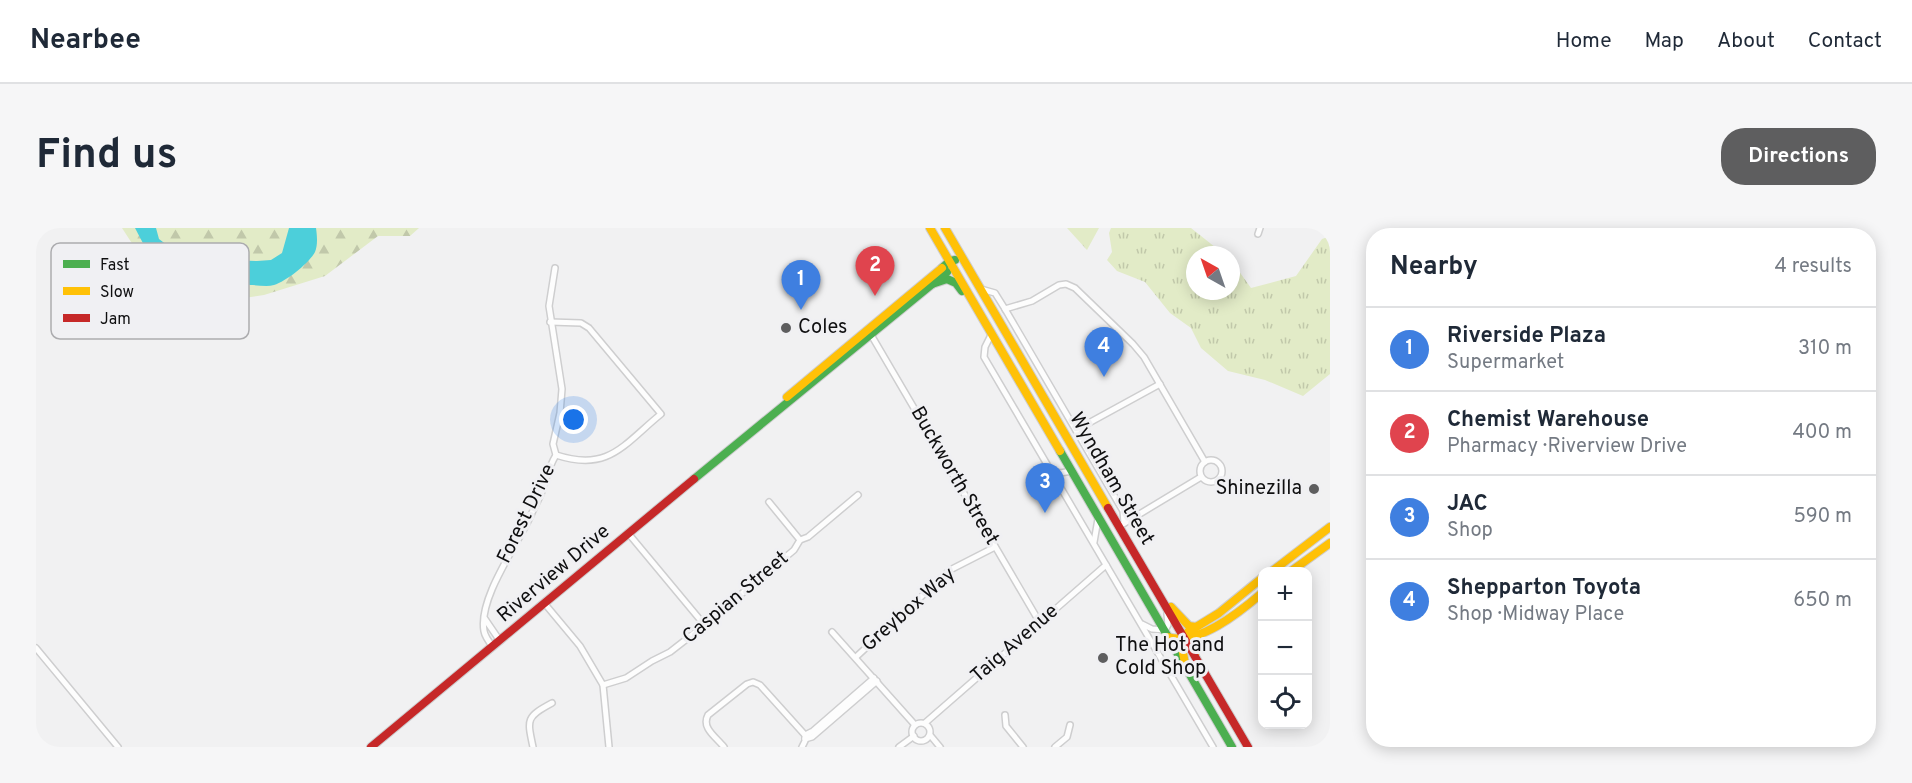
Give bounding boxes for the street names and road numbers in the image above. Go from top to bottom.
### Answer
street label: Buckworth Street [904,402,1004,550]
street label: Wyndham Street [1062,408,1160,550]
street label: Forest Drive [492,460,562,568]
street label: Riverview Drive [492,519,616,629]
street label: Caspian Street [677,546,795,650]
street label: Greybox Way [857,562,961,658]
street label: Taig Avenue [966,599,1064,689]

